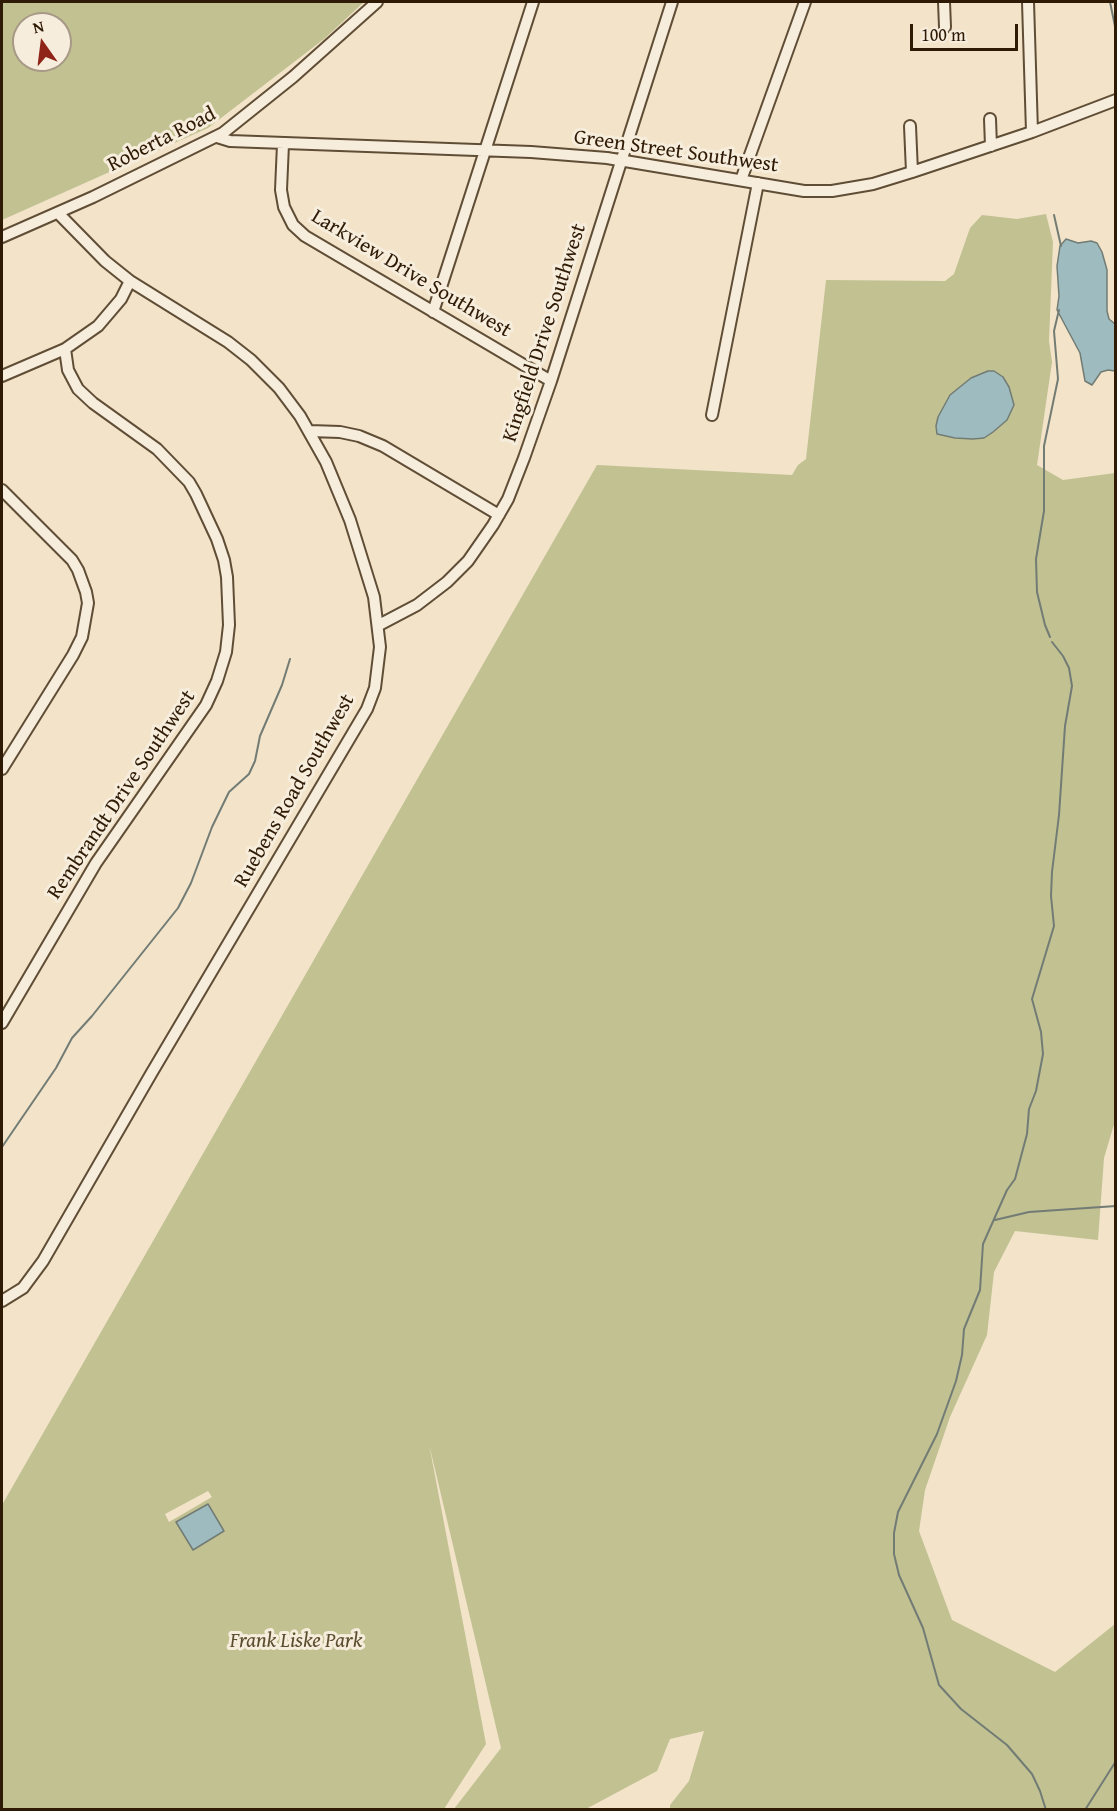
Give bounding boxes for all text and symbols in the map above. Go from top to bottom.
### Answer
north arrow [12,12,72,72]
scale bar [913,12,1021,50]
text: N [30,14,46,39]
text: 100 m [921,21,966,48]
street label: Roberta Road [104,102,220,178]
street label: Green Street Southwest [572,125,780,179]
street label: Larkview Drive Southwest [307,204,515,344]
street label: Kingfield Drive Southwest [498,221,592,445]
street label: Rembrandt Drive Southwest [43,686,201,904]
street label: Ruebens Road Southwest [229,690,361,892]
park label: Frank Liske Park [230,1629,362,1655]

